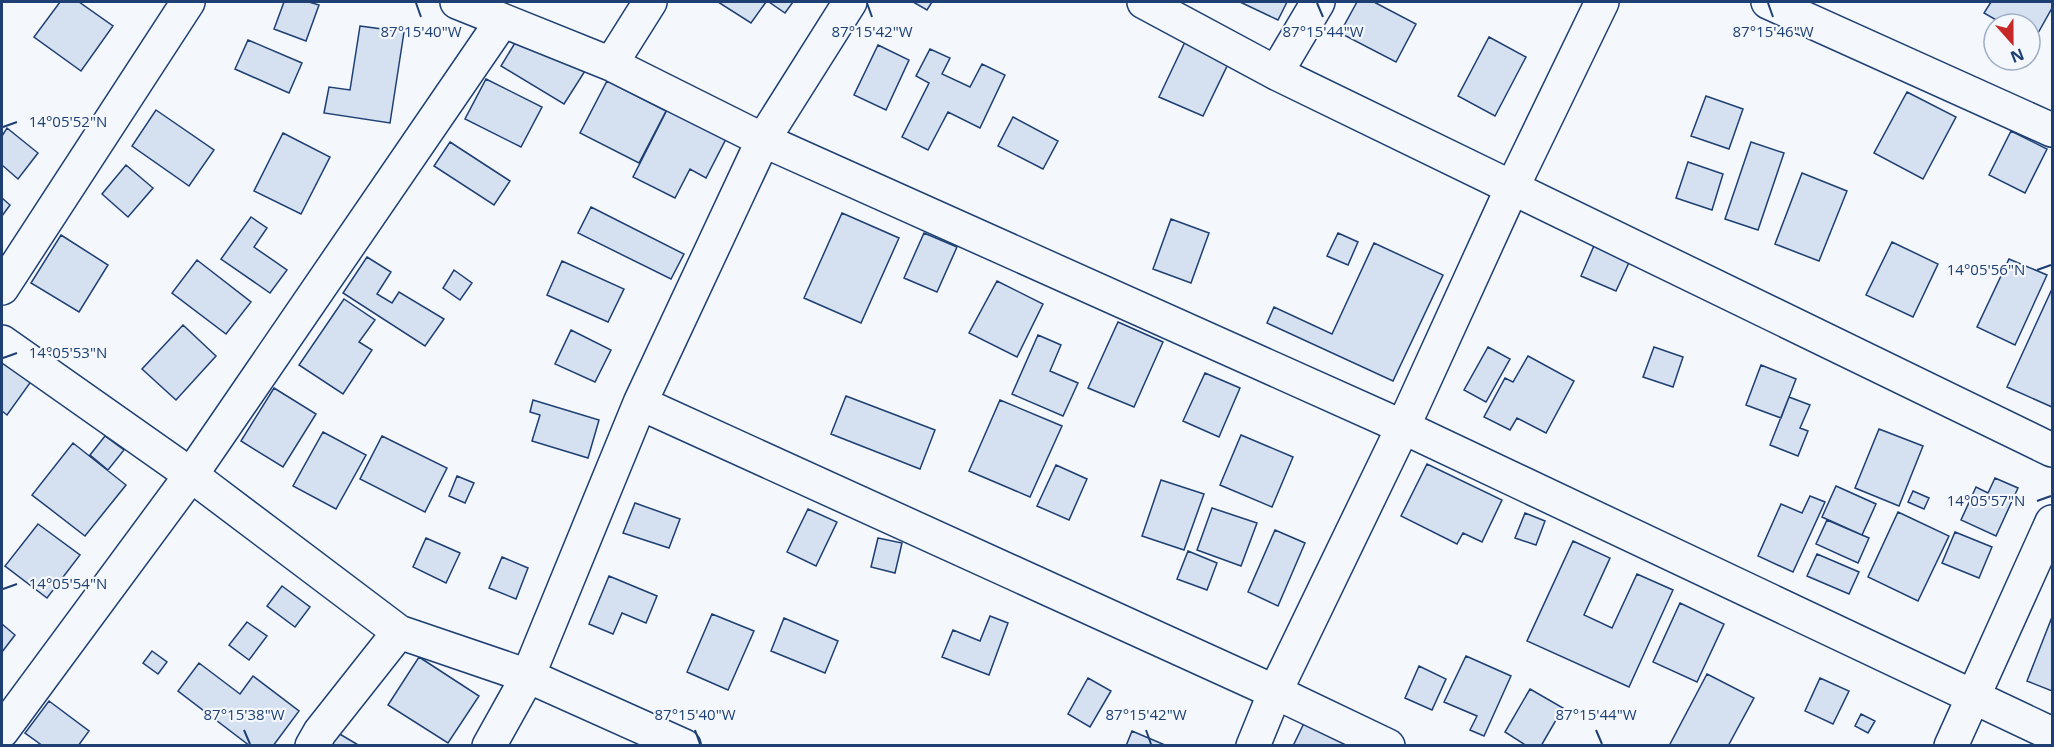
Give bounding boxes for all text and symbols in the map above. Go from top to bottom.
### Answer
north arrow [1982,12,2042,72]
text: 87°15'40"W [381,21,462,41]
text: 87°15'42"W [832,21,913,41]
text: 87°15'44"W [1283,21,1364,41]
text: 87°15'46"W [1733,21,1814,41]
text: N [2007,43,2027,69]
text: 14°05'52"N [29,111,107,131]
text: 14°05'56"N [1947,259,2025,279]
text: 14°05'53"N [29,342,107,362]
text: 14°05'57"N [1947,490,2025,510]
text: 14°05'54"N [29,573,107,593]
text: 87°15'38"W [204,704,285,724]
text: 87°15'40"W [655,704,736,724]
text: 87°15'42"W [1106,704,1187,724]
text: 87°15'44"W [1556,704,1637,724]

